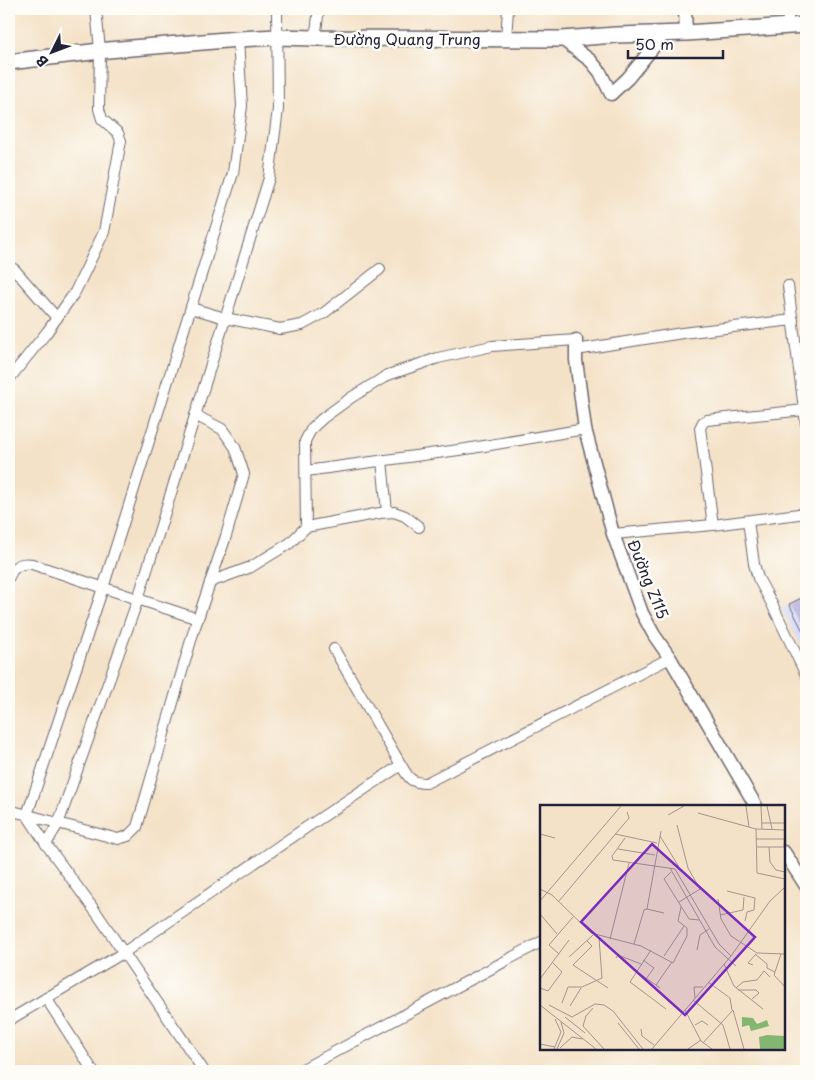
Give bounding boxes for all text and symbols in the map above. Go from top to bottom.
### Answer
street label: Đường Quang Trung [333,27,481,50]
north arrow [28,28,78,78]
scale bar [628,28,722,60]
text: 50 m [635,32,674,55]
text: B [31,50,53,72]
street label: Đường Z115 [623,536,675,622]
inset map [540,805,785,1050]

